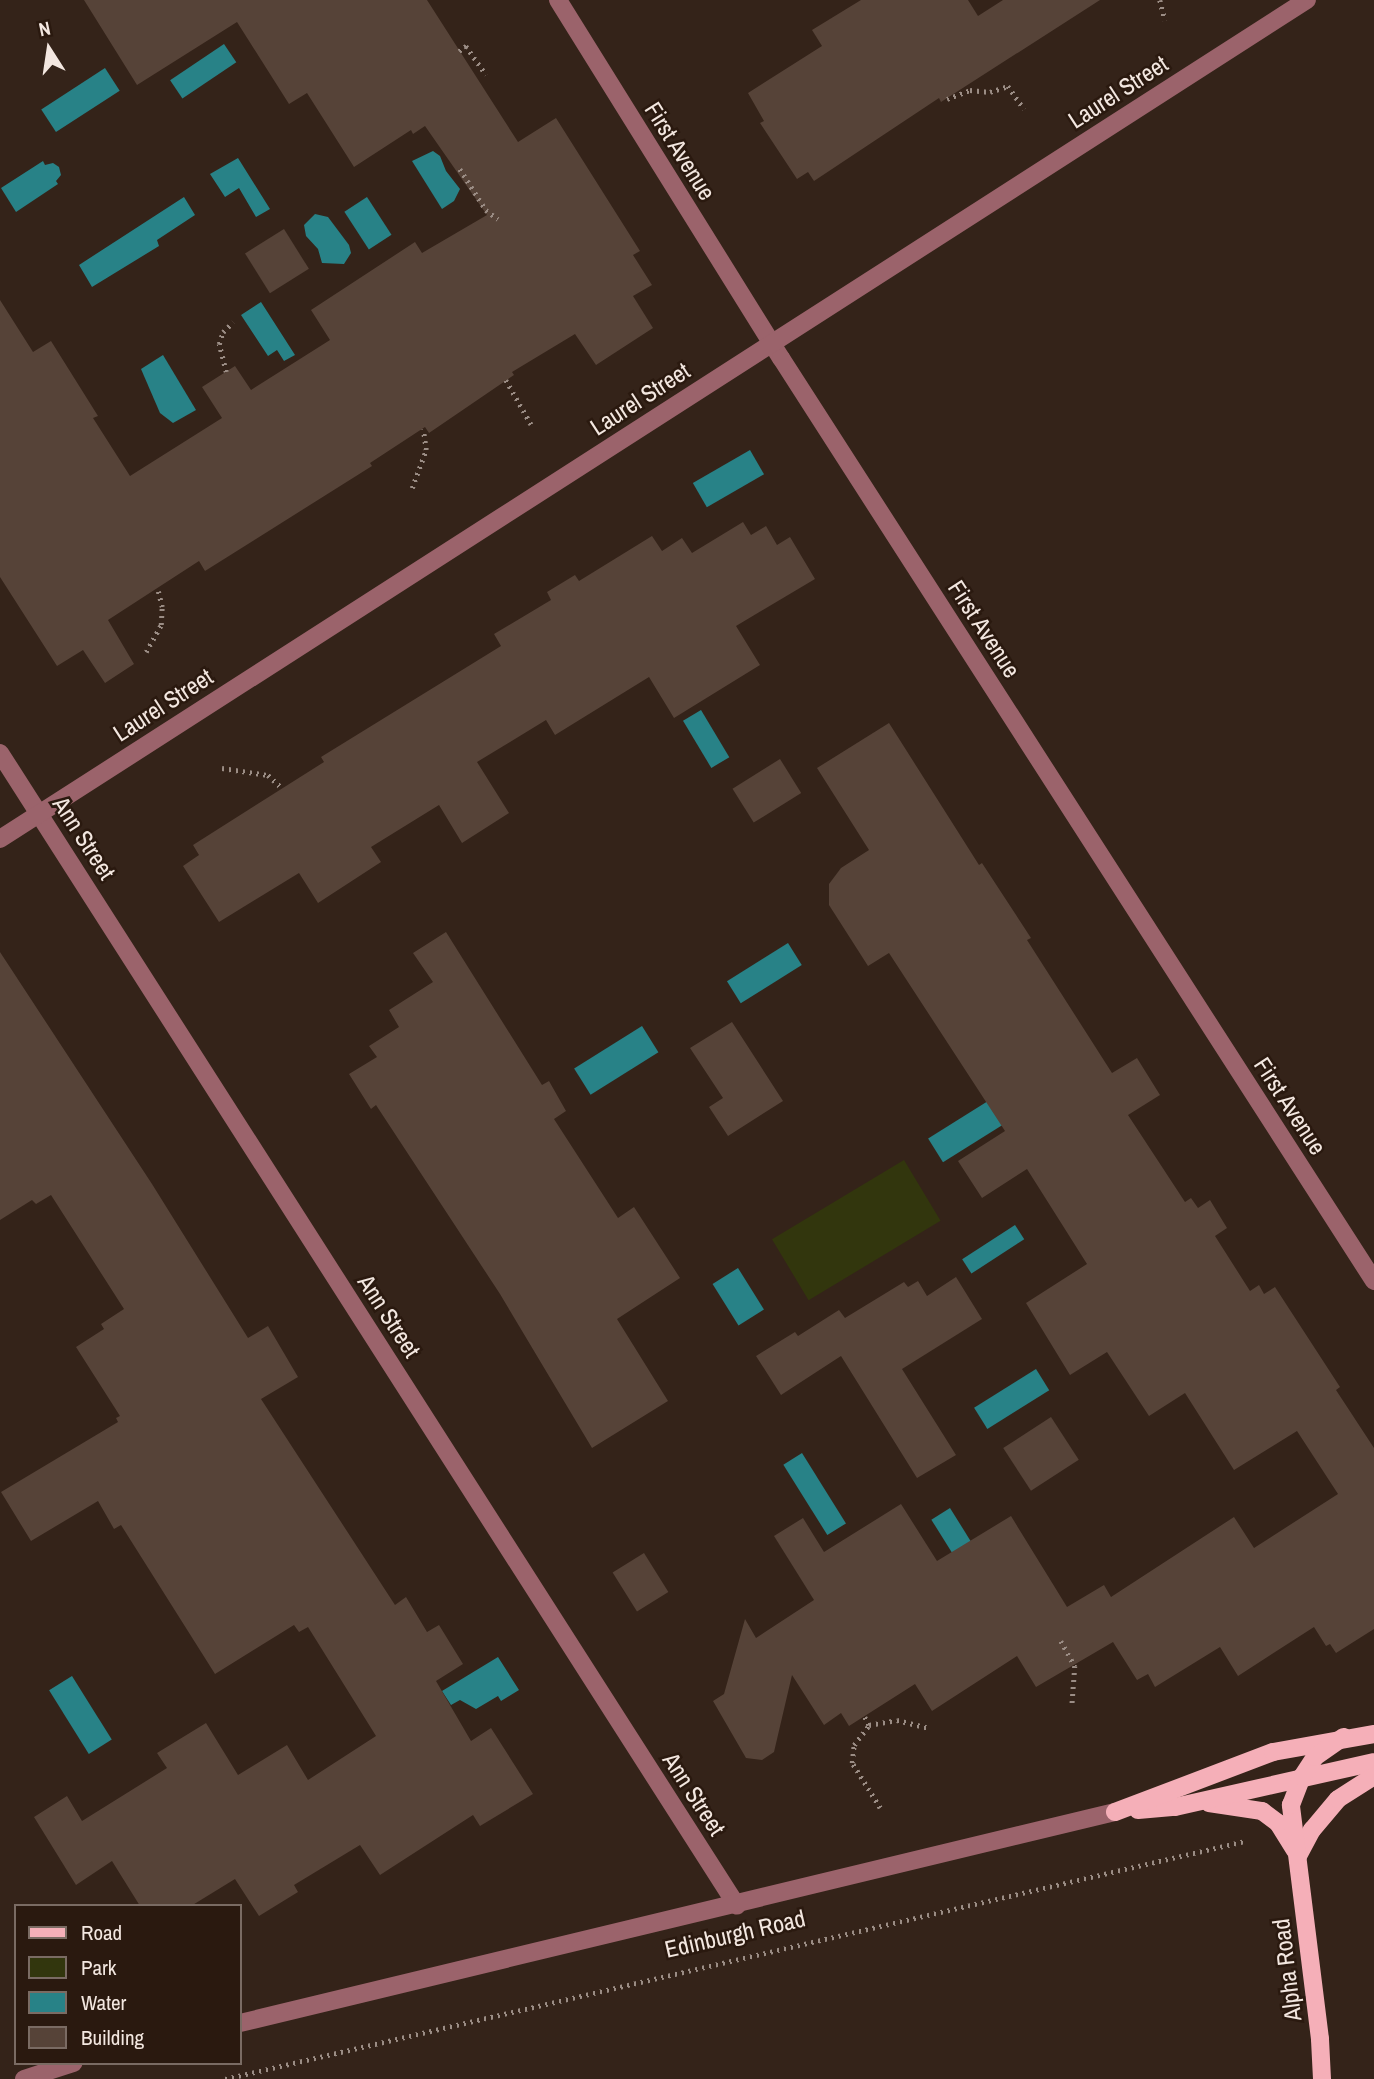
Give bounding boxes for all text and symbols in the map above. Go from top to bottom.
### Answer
north arrow [14,14,84,84]
text: N [36,15,53,42]
street label: Laurel Street [1063,49,1173,135]
street label: First Avenue [638,96,722,206]
street label: Laurel Street [585,356,695,442]
street label: First Avenue [942,575,1026,683]
street label: Laurel Street [108,662,218,748]
street label: Ann Street [47,791,121,885]
street label: First Avenue [1248,1052,1332,1160]
street label: Ann Street [352,1269,426,1363]
street label: Ann Street [657,1747,731,1841]
legend [14,1904,242,2065]
street label: Edinburgh Road [662,1904,808,1964]
street label: Alpha Road [1266,1917,1308,2023]
text: Road [81,1918,122,1947]
text: Park [81,1953,116,1982]
text: Water [81,1988,126,2017]
text: Building [81,2023,144,2052]

